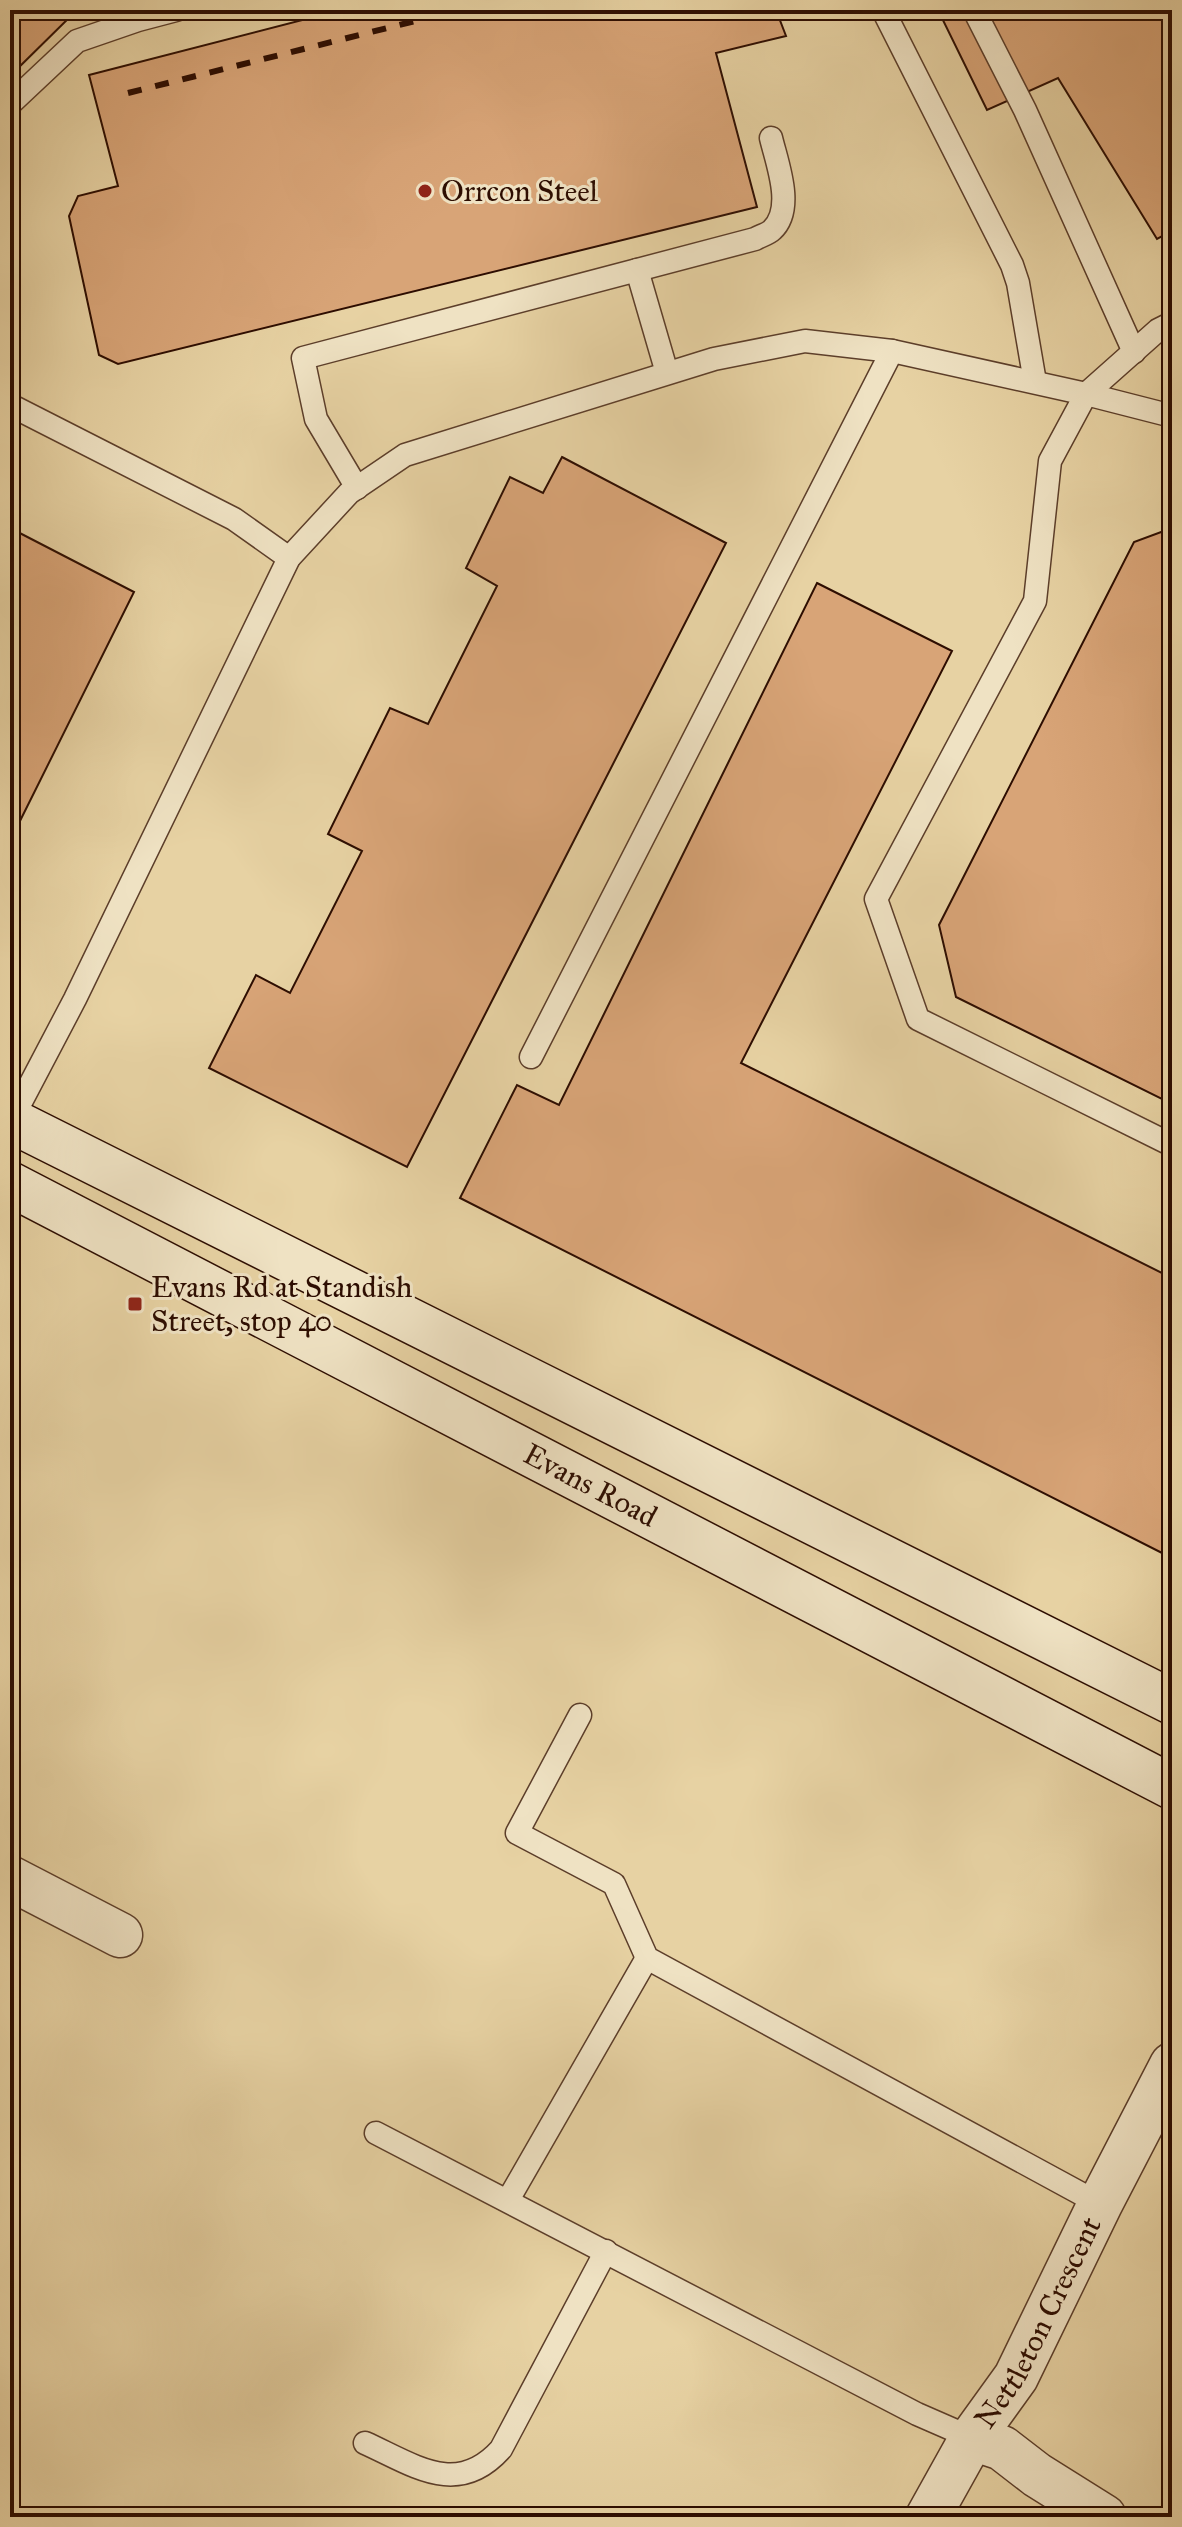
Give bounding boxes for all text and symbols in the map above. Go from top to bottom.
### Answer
place label: Orrcon Steel [441,173,599,209]
marker: Orrcon Steel [416,182,434,200]
place label: Evans Rd at Standish Street, stop 40 [151,1269,413,1339]
marker: Evans Rd at Standish Street, stop 40 [126,1295,144,1313]
street label: Evans Road [518,1436,663,1535]
street label: Nettleton Crescent [967,2211,1109,2435]

